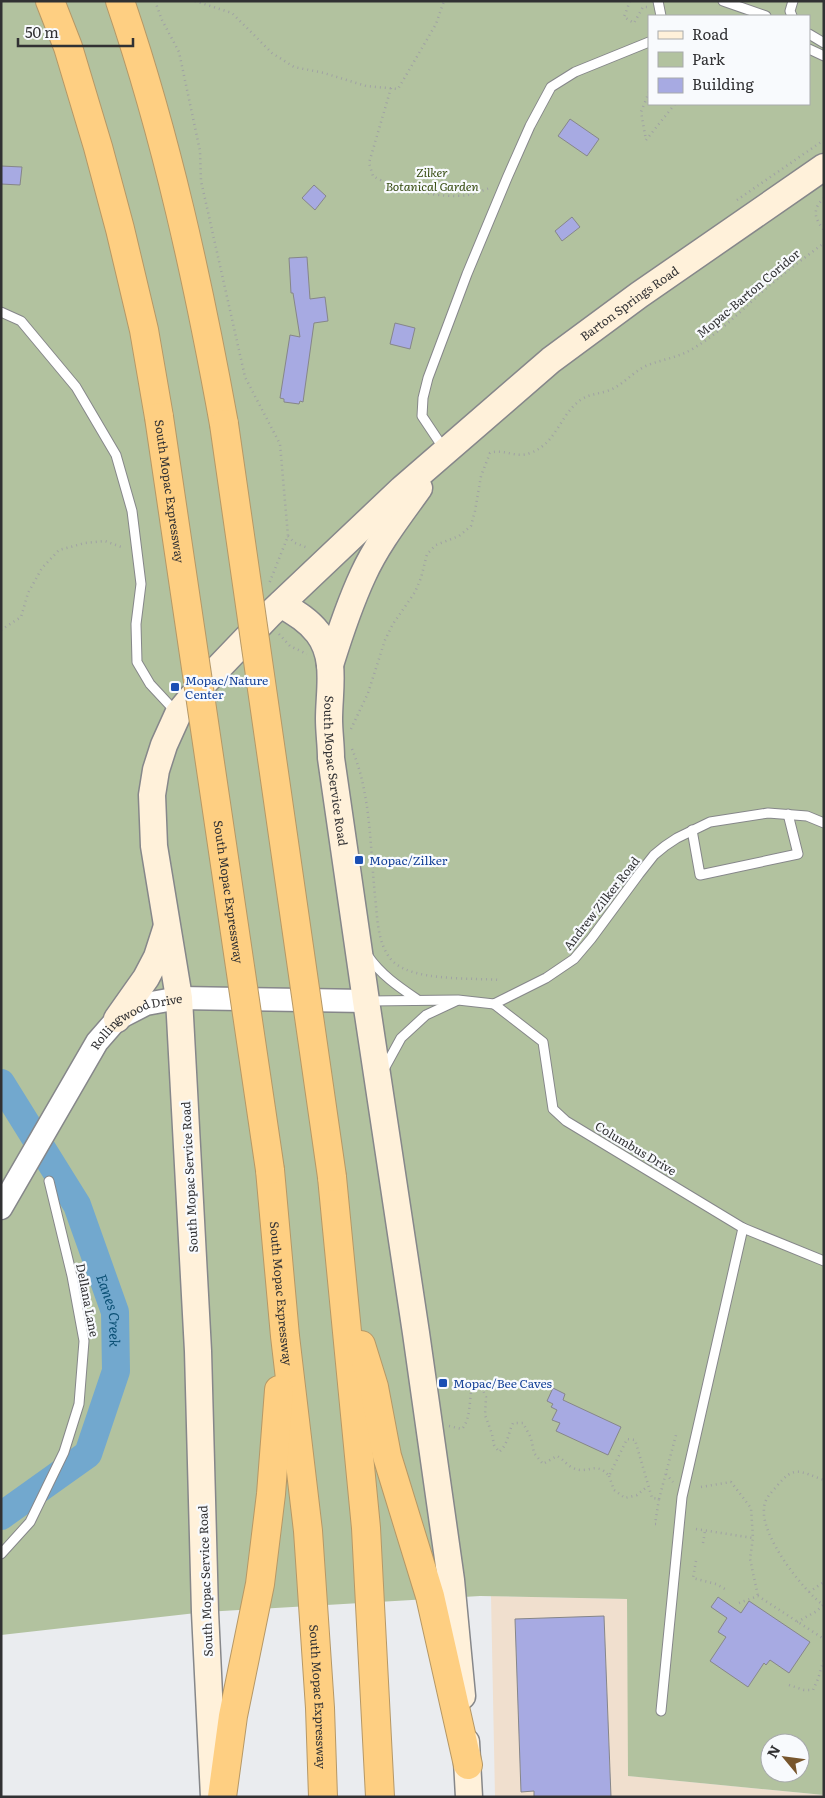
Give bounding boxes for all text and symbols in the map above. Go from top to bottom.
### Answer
scale bar [18,15,132,47]
legend [648,15,810,105]
text: 50 m [25,20,59,43]
text: Road [692,22,728,45]
text: Park [692,47,726,70]
text: Building [692,72,754,95]
park label: Zilker Botanical Garden [385,163,479,195]
street label: Mopac-Barton Coridor [693,244,804,342]
street label: Barton Springs Road [576,261,683,345]
street label: South Mopac Expressway [150,418,189,564]
place label: Mopac/Nature Center [185,671,268,703]
marker: Mopac/Nature Center [169,681,181,693]
street label: South Mopac Service Road [320,695,353,848]
street label: South Mopac Expressway [210,819,248,965]
place label: Mopac/Zilker [369,851,448,869]
street label: Andrew Zilker Road [559,852,644,954]
marker: Mopac/Zilker [353,854,365,866]
street label: Rollingwood Drive [85,989,182,1053]
street label: South Mopac Service Road [176,1100,202,1253]
street label: Columbus Drive [592,1117,680,1179]
street label: South Mopac Expressway [266,1221,297,1367]
street label: Dellana Lane [72,1262,104,1338]
water label: Eanes Creek [92,1271,126,1348]
place label: Mopac/Bee Caves [453,1374,553,1392]
marker: Mopac/Bee Caves [437,1377,449,1389]
street label: South Mopac Service Road [193,1504,217,1657]
street label: South Mopac Expressway [305,1624,331,1769]
north arrow [760,1733,810,1783]
text: N [761,1741,784,1761]

